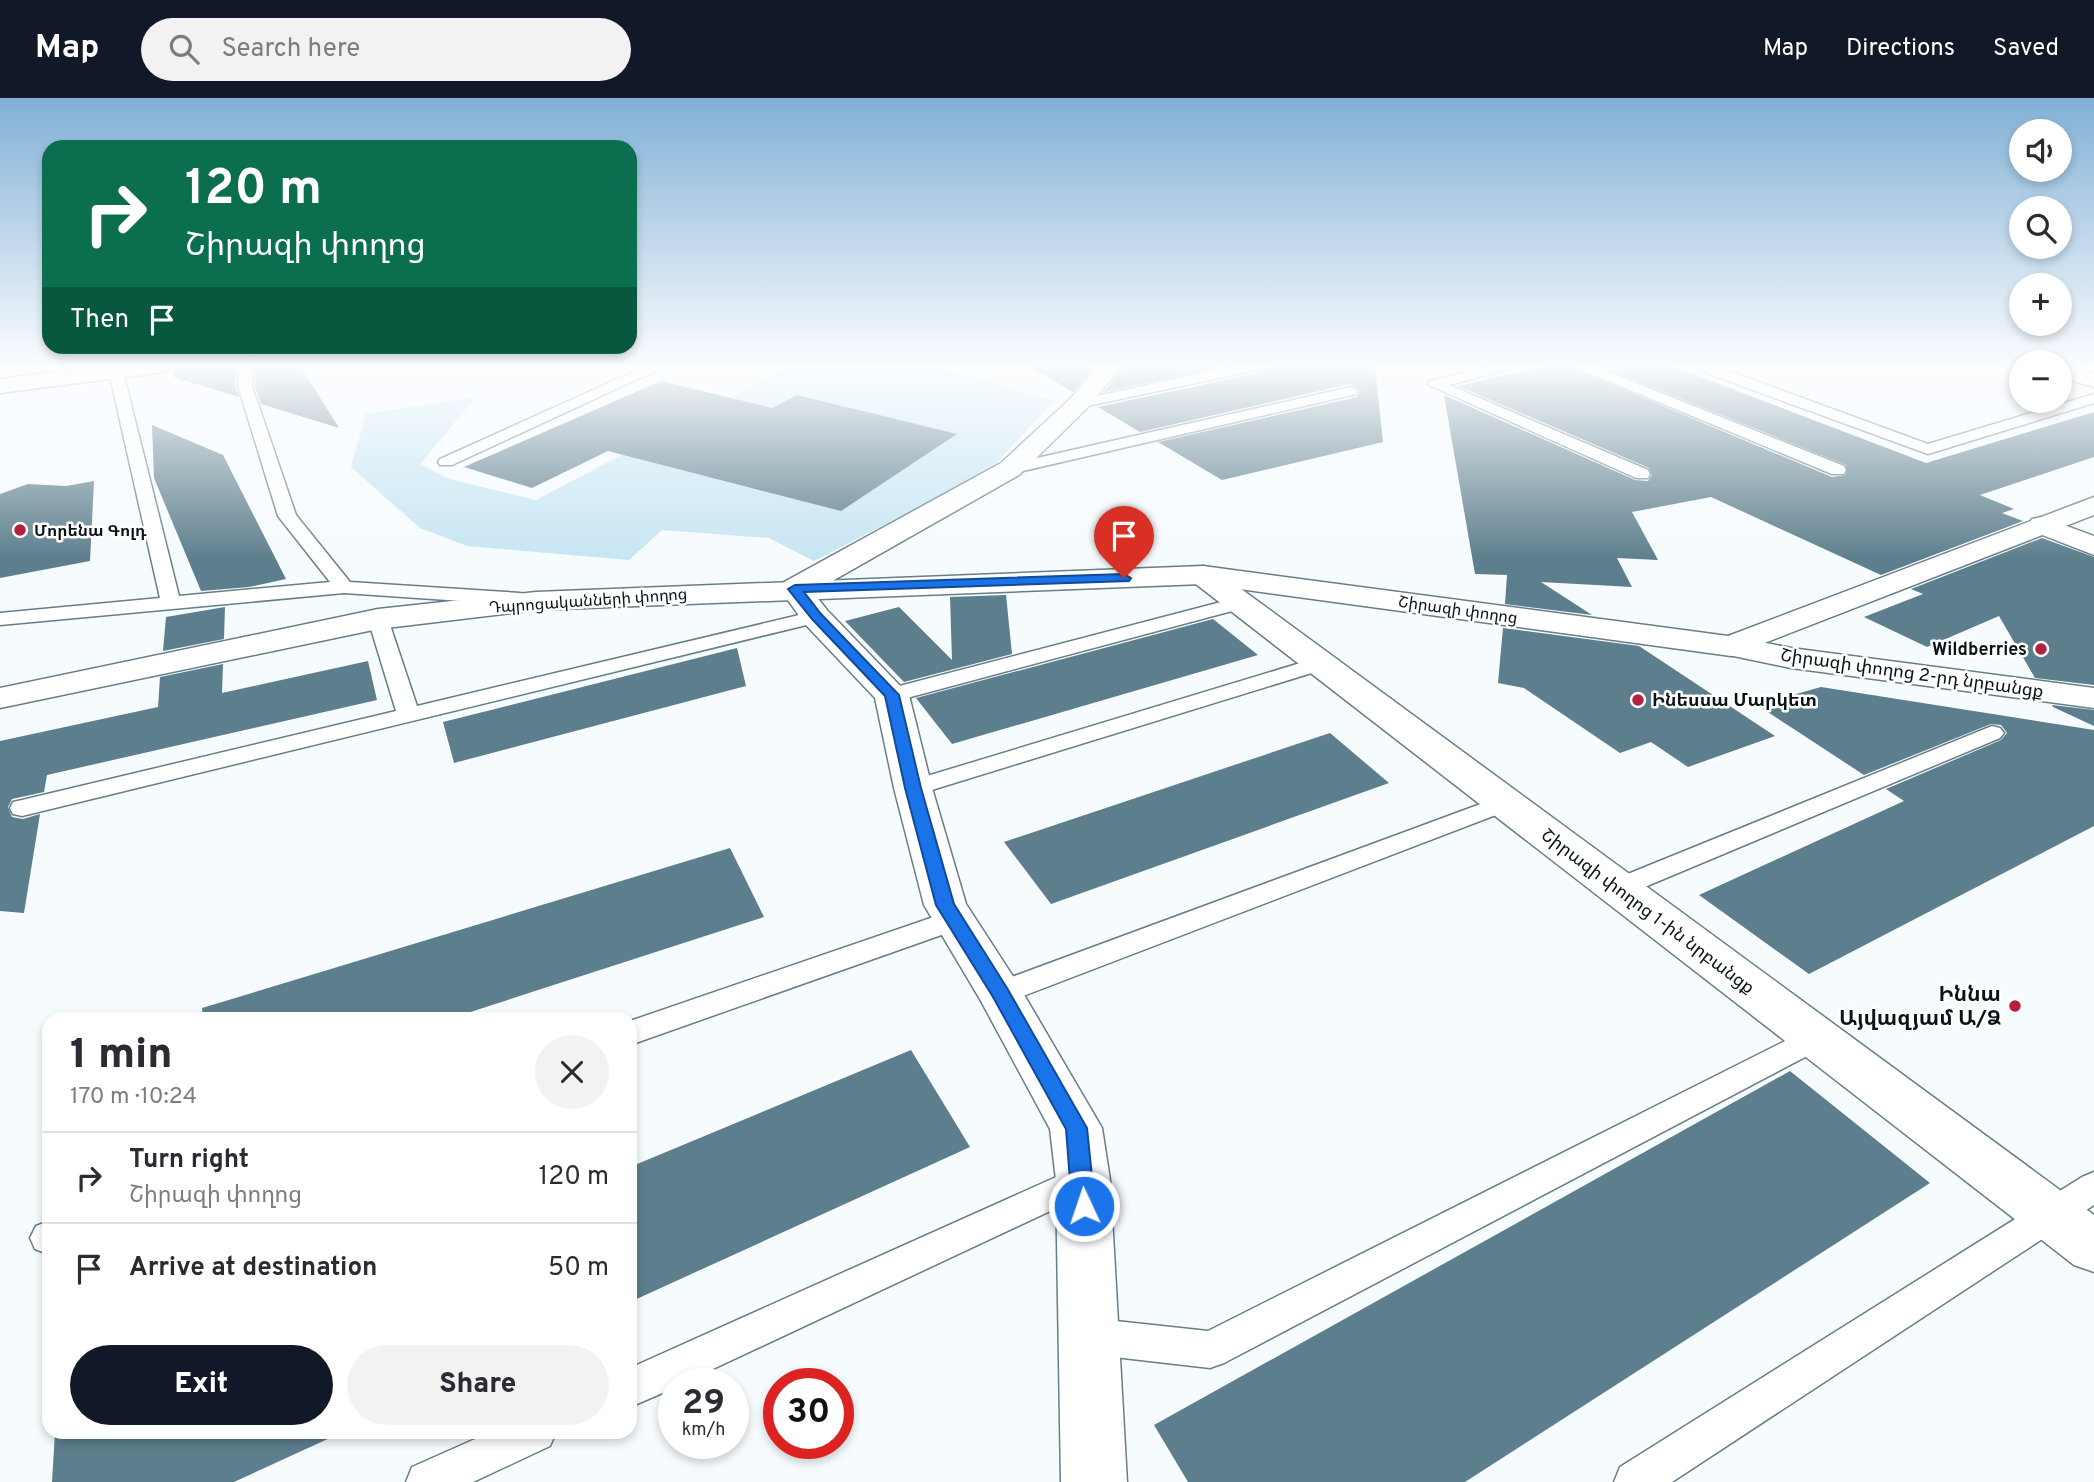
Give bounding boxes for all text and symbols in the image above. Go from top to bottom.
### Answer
search box [141,18,631,81]
text: Map [35,28,99,70]
icon: search [165,30,203,68]
text: Search here [221,33,360,66]
text: Map [1763,34,1808,64]
text: Directions [1846,34,1955,64]
text: Saved [1993,34,2059,64]
map controls [2009,119,2072,413]
button: sound [2009,119,2072,182]
text: 120 m [185,160,322,222]
icon: right [70,168,161,259]
button: search [2009,196,2072,259]
text: Շիրազի փողոց [185,227,426,267]
button: + [2009,273,2072,336]
icon: arrive [143,301,181,339]
text: Then [70,304,129,337]
button: − [2009,350,2072,413]
pin [1094,506,1154,578]
icon: arrive [1105,517,1143,555]
marker: Մորենա Գոլդ [12,522,28,538]
place label: Մորենա Գոլդ [34,522,147,542]
street label: Դպրոցականների փողոց [488,585,688,619]
street label: Շիրազի փողոց [1397,593,1519,629]
place label: Wildberries [1932,639,2027,662]
marker: Wildberries [2033,641,2049,657]
street label: Շիրազի փողոց 2-րդ նրբանցք [1779,645,2045,704]
place label: Ինեսսա Մարկետ [1652,690,1817,713]
marker: Ինեսսա Մարկետ [1630,692,1646,708]
street label: Շիրազի փողոց 1-ին նրբանցք [1536,824,1758,1000]
place label: Իննա Այվազյամ Ա/Ձ [1839,982,2001,1033]
marker: Իննա Այվազյամ Ա/Ձ [2007,998,2023,1014]
text: 1 min [70,1030,173,1083]
button: close [535,1035,609,1109]
text: 170 m · 10:24 [70,1083,197,1112]
text: Turn right [129,1144,249,1177]
icon: right [70,1159,108,1197]
text: 120 m [539,1161,609,1194]
position arrow [1047,1169,1121,1243]
text: Շիրազի փողոց [129,1182,302,1211]
icon: arrive [70,1250,108,1288]
text: Arrive at destination [129,1252,377,1285]
text: 50 m [548,1252,609,1285]
button: Exit [70,1345,333,1425]
button: Share [347,1345,609,1425]
speed limit sign: 30 [763,1368,854,1459]
text: 29 [682,1382,725,1426]
text: km/h [682,1419,725,1442]

